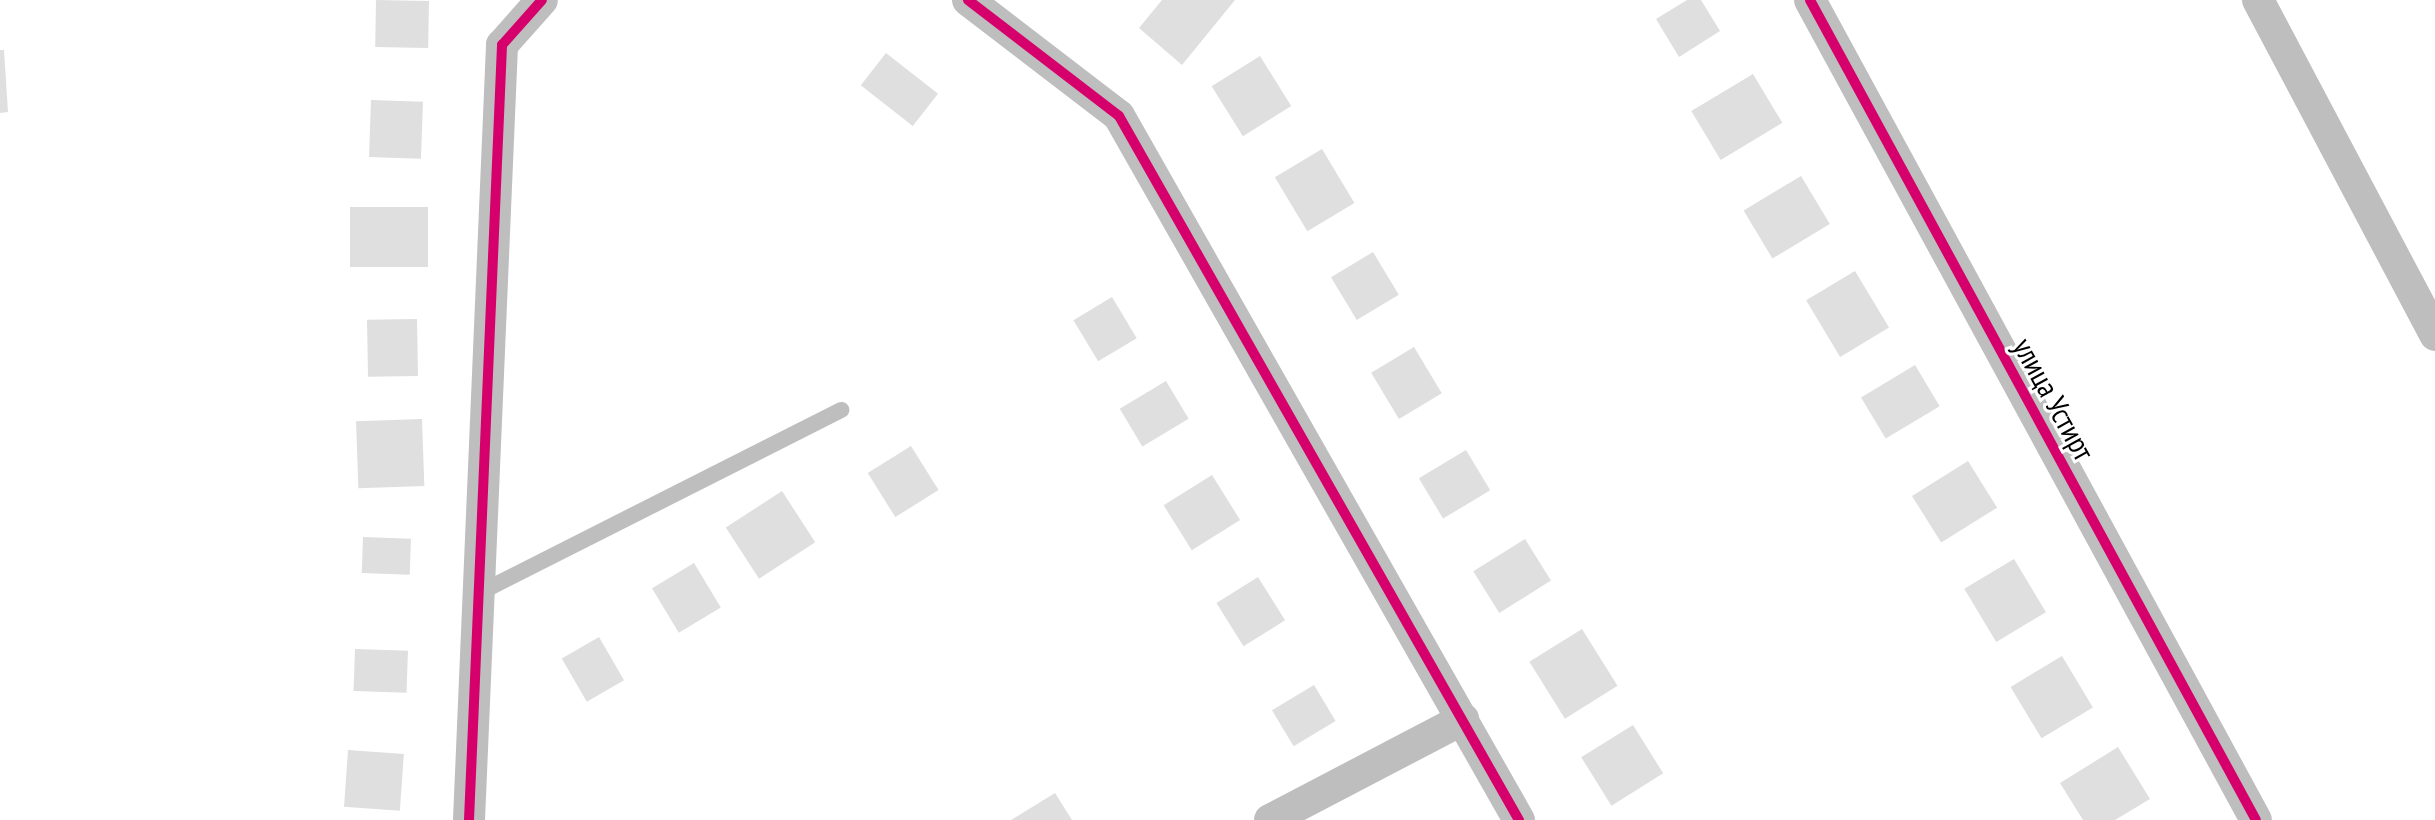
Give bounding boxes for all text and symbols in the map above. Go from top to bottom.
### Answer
street label: улица Устирт [2006,331,2102,467]

